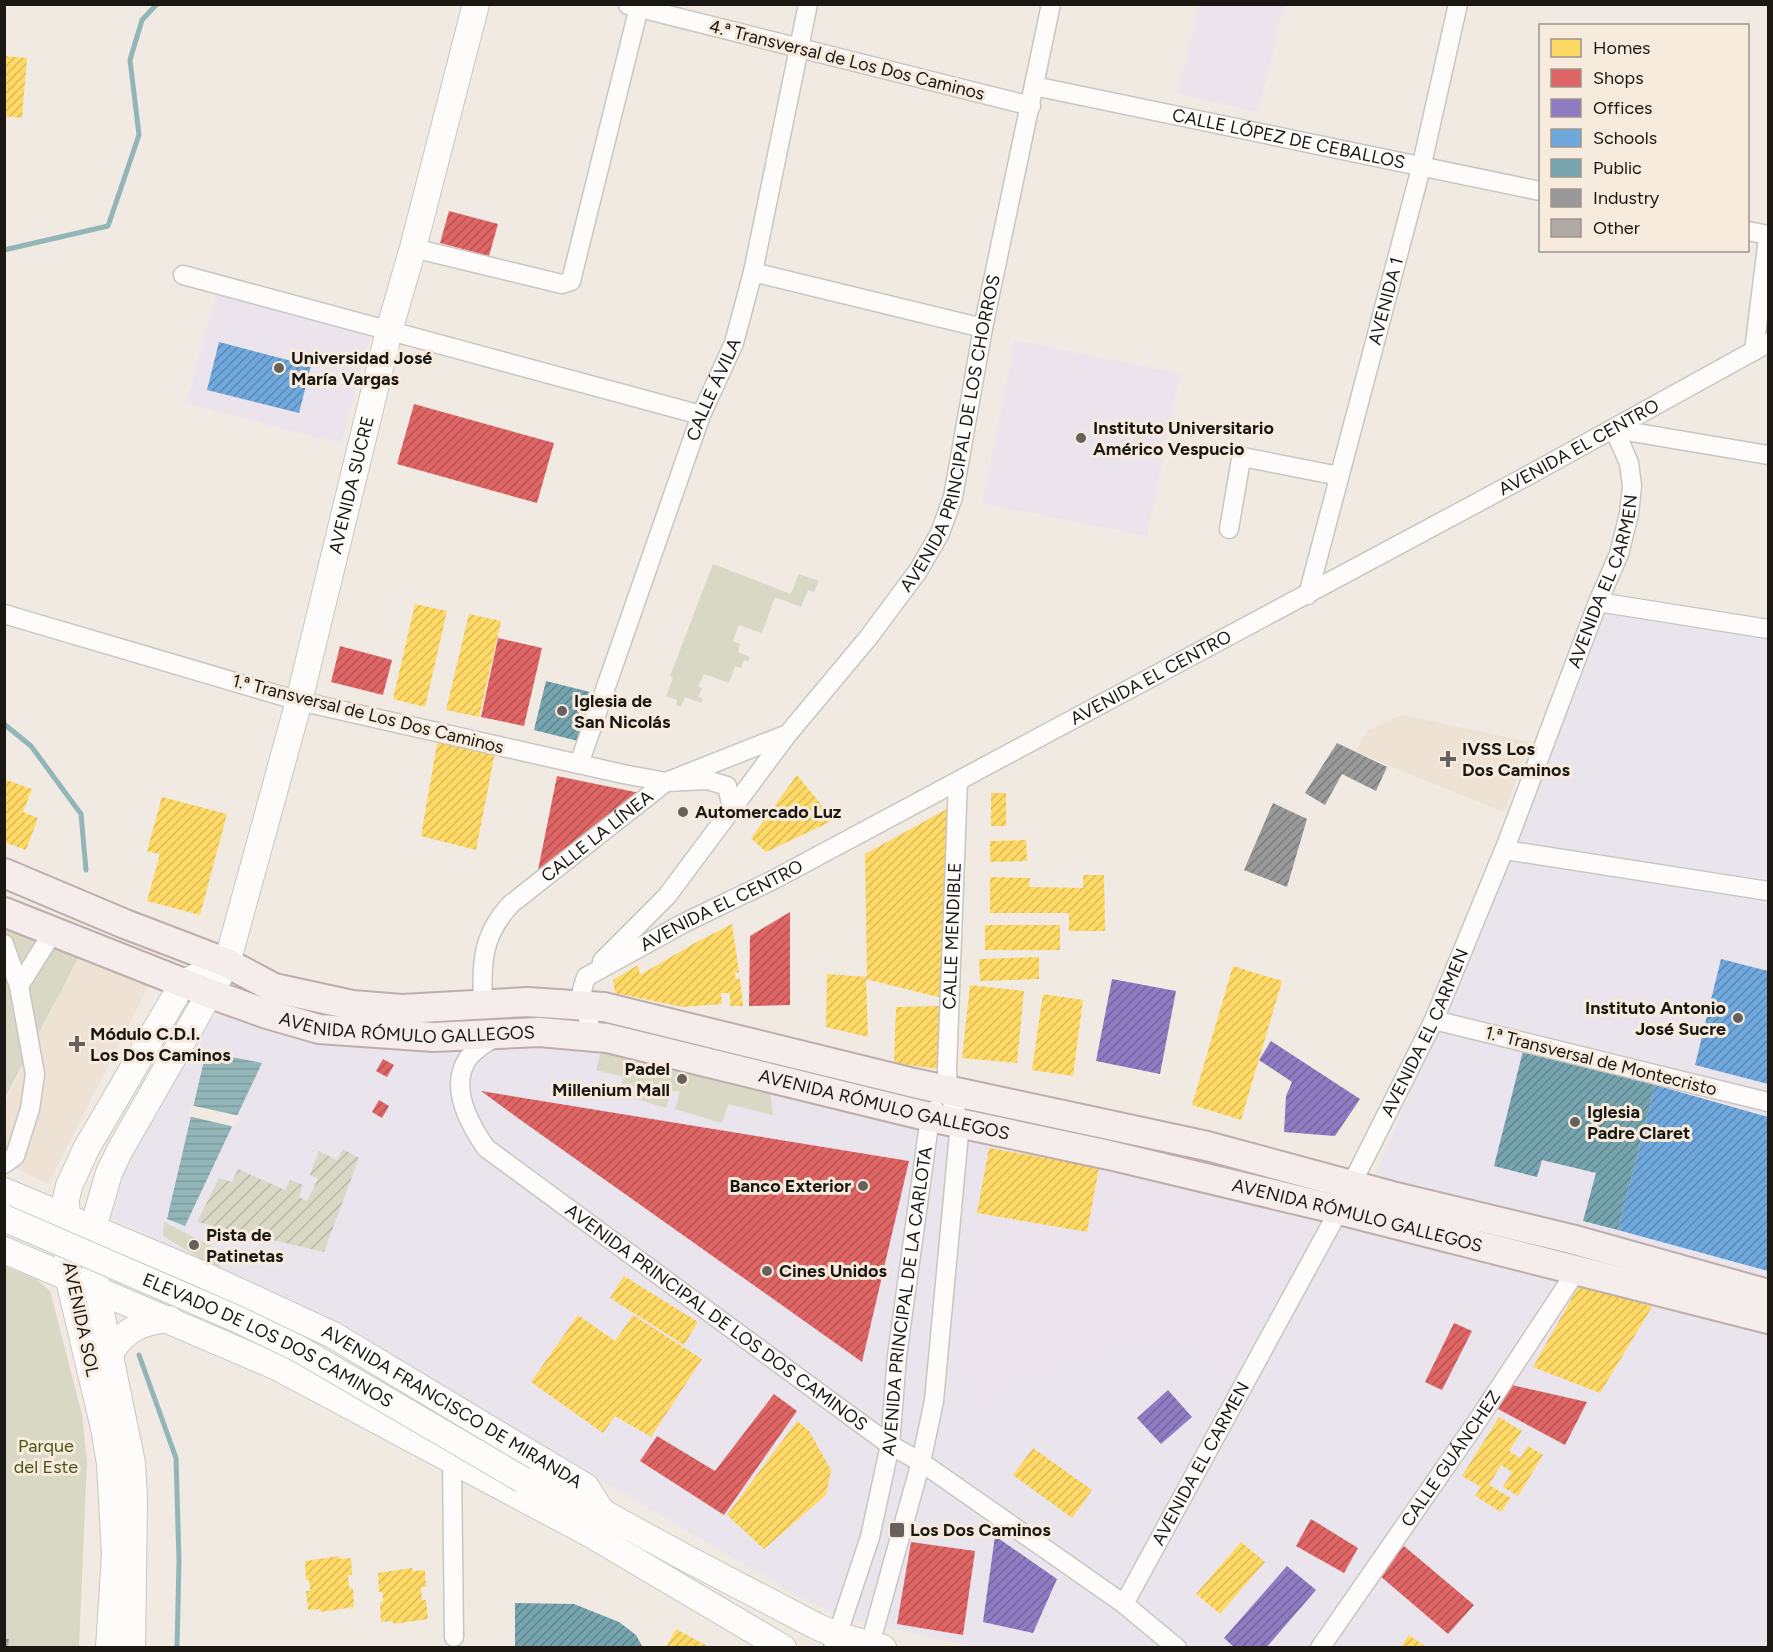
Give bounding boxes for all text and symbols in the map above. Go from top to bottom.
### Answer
street label: 4.ª Transversal de Los Dos Caminos [707,15,987,105]
legend [1539,24,1749,252]
text: Homes [1593,37,1651,59]
text: Shops [1593,67,1644,89]
text: Offices [1593,97,1652,119]
street label: CALLE LÓPEZ DE CEBALLOS [1170,104,1407,174]
text: Schools [1593,127,1657,149]
text: Public [1593,157,1642,179]
text: Industry [1593,187,1660,209]
text: Other [1593,217,1640,239]
street label: AVENIDA 1 [1364,255,1408,347]
street label: AVENIDA PRINCIPAL DE LOS CHORROS [895,273,1005,596]
street label: CALLE ÁVILA [682,335,746,444]
place label: Universidad José María Vargas [291,347,432,390]
marker: Universidad José María Vargas [272,361,286,375]
street label: AVENIDA EL CENTRO [1495,394,1663,500]
street label: AVENIDA SUCRE [324,414,379,556]
place label: Instituto Universitario Américo Vespucio [1093,417,1274,460]
marker: Instituto Universitario Américo Vespucio [1074,431,1088,445]
street label: AVENIDA EL CARMEN [1563,493,1642,671]
street label: AVENIDA EL CENTRO [1066,625,1235,730]
street label: 1.ª Transversal de Los Dos Caminos [230,670,506,758]
place label: Iglesia de San Nicolás [574,690,671,733]
marker: Iglesia de San Nicolás [555,704,569,718]
place label: IVSS Los Dos Caminos [1462,738,1570,781]
marker: IVSS Los Dos Caminos [1439,750,1457,768]
street label: CALLE LA LÍNEA [537,786,657,887]
place label: Automercado Luz [695,801,842,823]
marker: Automercado Luz [676,805,690,819]
street label: AVENIDA EL CENTRO [636,855,807,956]
street label: CALLE MENDIBLE [938,862,966,1010]
street label: AVENIDA EL CARMEN [1376,945,1473,1120]
place label: Instituto Antonio José Sucre [1585,997,1726,1040]
street label: AVENIDA RÓMULO GALLEGOS [277,1007,535,1048]
marker: Instituto Antonio José Sucre [1731,1011,1745,1025]
street label: 1.ª Transversal de Montecristo [1483,1022,1719,1100]
place label: Módulo C.D.I. Los Dos Caminos [90,1023,231,1066]
marker: Módulo C.D.I. Los Dos Caminos [68,1035,86,1053]
place label: Padel Millenium Mall [552,1058,670,1101]
street label: AVENIDA RÓMULO GALLEGOS [757,1065,1012,1145]
marker: Padel Millenium Mall [675,1072,689,1086]
place label: Iglesia Padre Claret [1587,1101,1690,1144]
marker: Iglesia Padre Claret [1568,1115,1582,1129]
street label: AVENIDA PRINCIPAL DE LA CARLOTA [877,1145,937,1458]
street label: AVENIDA RÓMULO GALLEGOS [1230,1174,1485,1257]
place label: Banco Exterior [729,1175,851,1197]
marker: Banco Exterior [856,1179,870,1193]
street label: AVENIDA PRINCIPAL DE LOS DOS CAMINOS [561,1199,872,1436]
place label: Pista de Patinetas [206,1224,284,1267]
marker: Pista de Patinetas [187,1238,201,1252]
street label: AVENIDA SOL [58,1260,104,1379]
place label: Cines Unidos [779,1260,887,1282]
marker: Cines Unidos [760,1264,774,1278]
street label: ELEVADO DE LOS DOS CAMINOS [139,1268,397,1412]
street label: AVENIDA FRANCISCO DE MIRANDA [318,1320,586,1493]
street label: AVENIDA EL CARMEN [1147,1378,1254,1549]
street label: CALLE GUÁNCHEZ [1396,1387,1505,1531]
park label: Parque del Este [14,1435,78,1478]
place label: Los Dos Caminos [910,1519,1051,1541]
marker: Los Dos Caminos [888,1521,906,1539]

